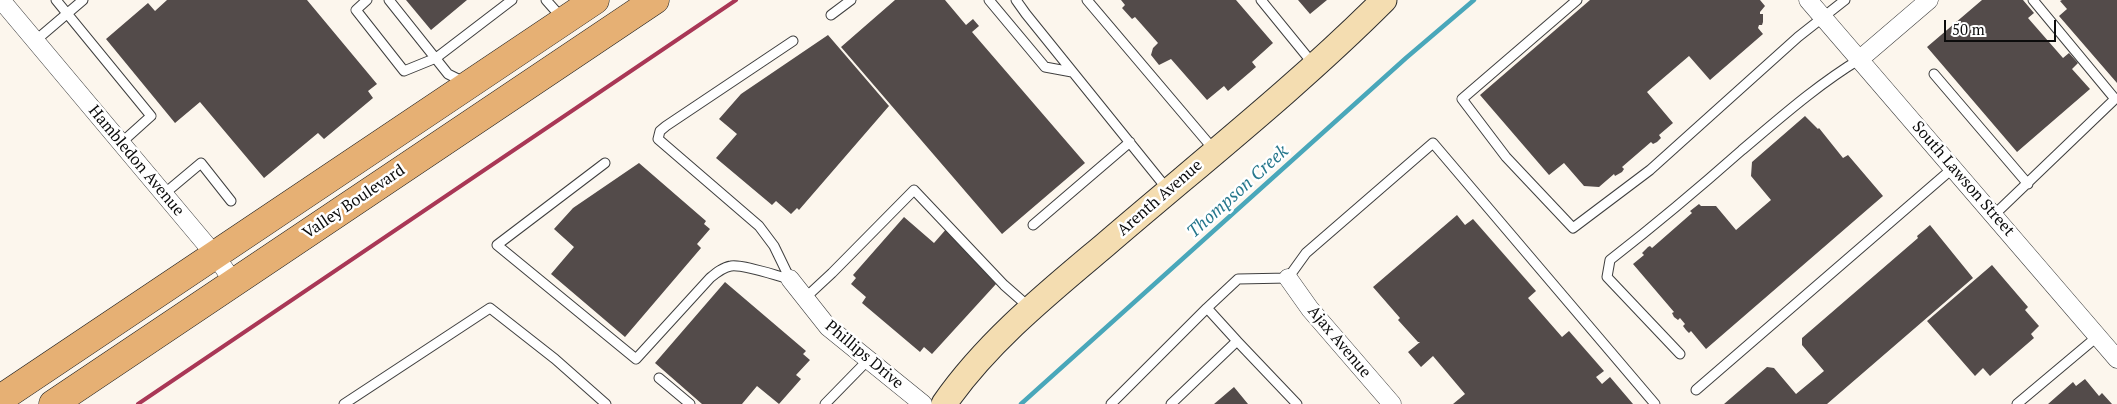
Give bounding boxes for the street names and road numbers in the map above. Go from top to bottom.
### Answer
street label: Hambledon Avenue [84,102,188,220]
street label: South Lawson Street [1908,118,2018,240]
street label: Arenth Avenue [1114,156,1206,240]
street label: Valley Boulevard [299,161,409,243]
street label: Ajax Avenue [1303,302,1375,382]
street label: Phillips Drive [821,317,907,393]

